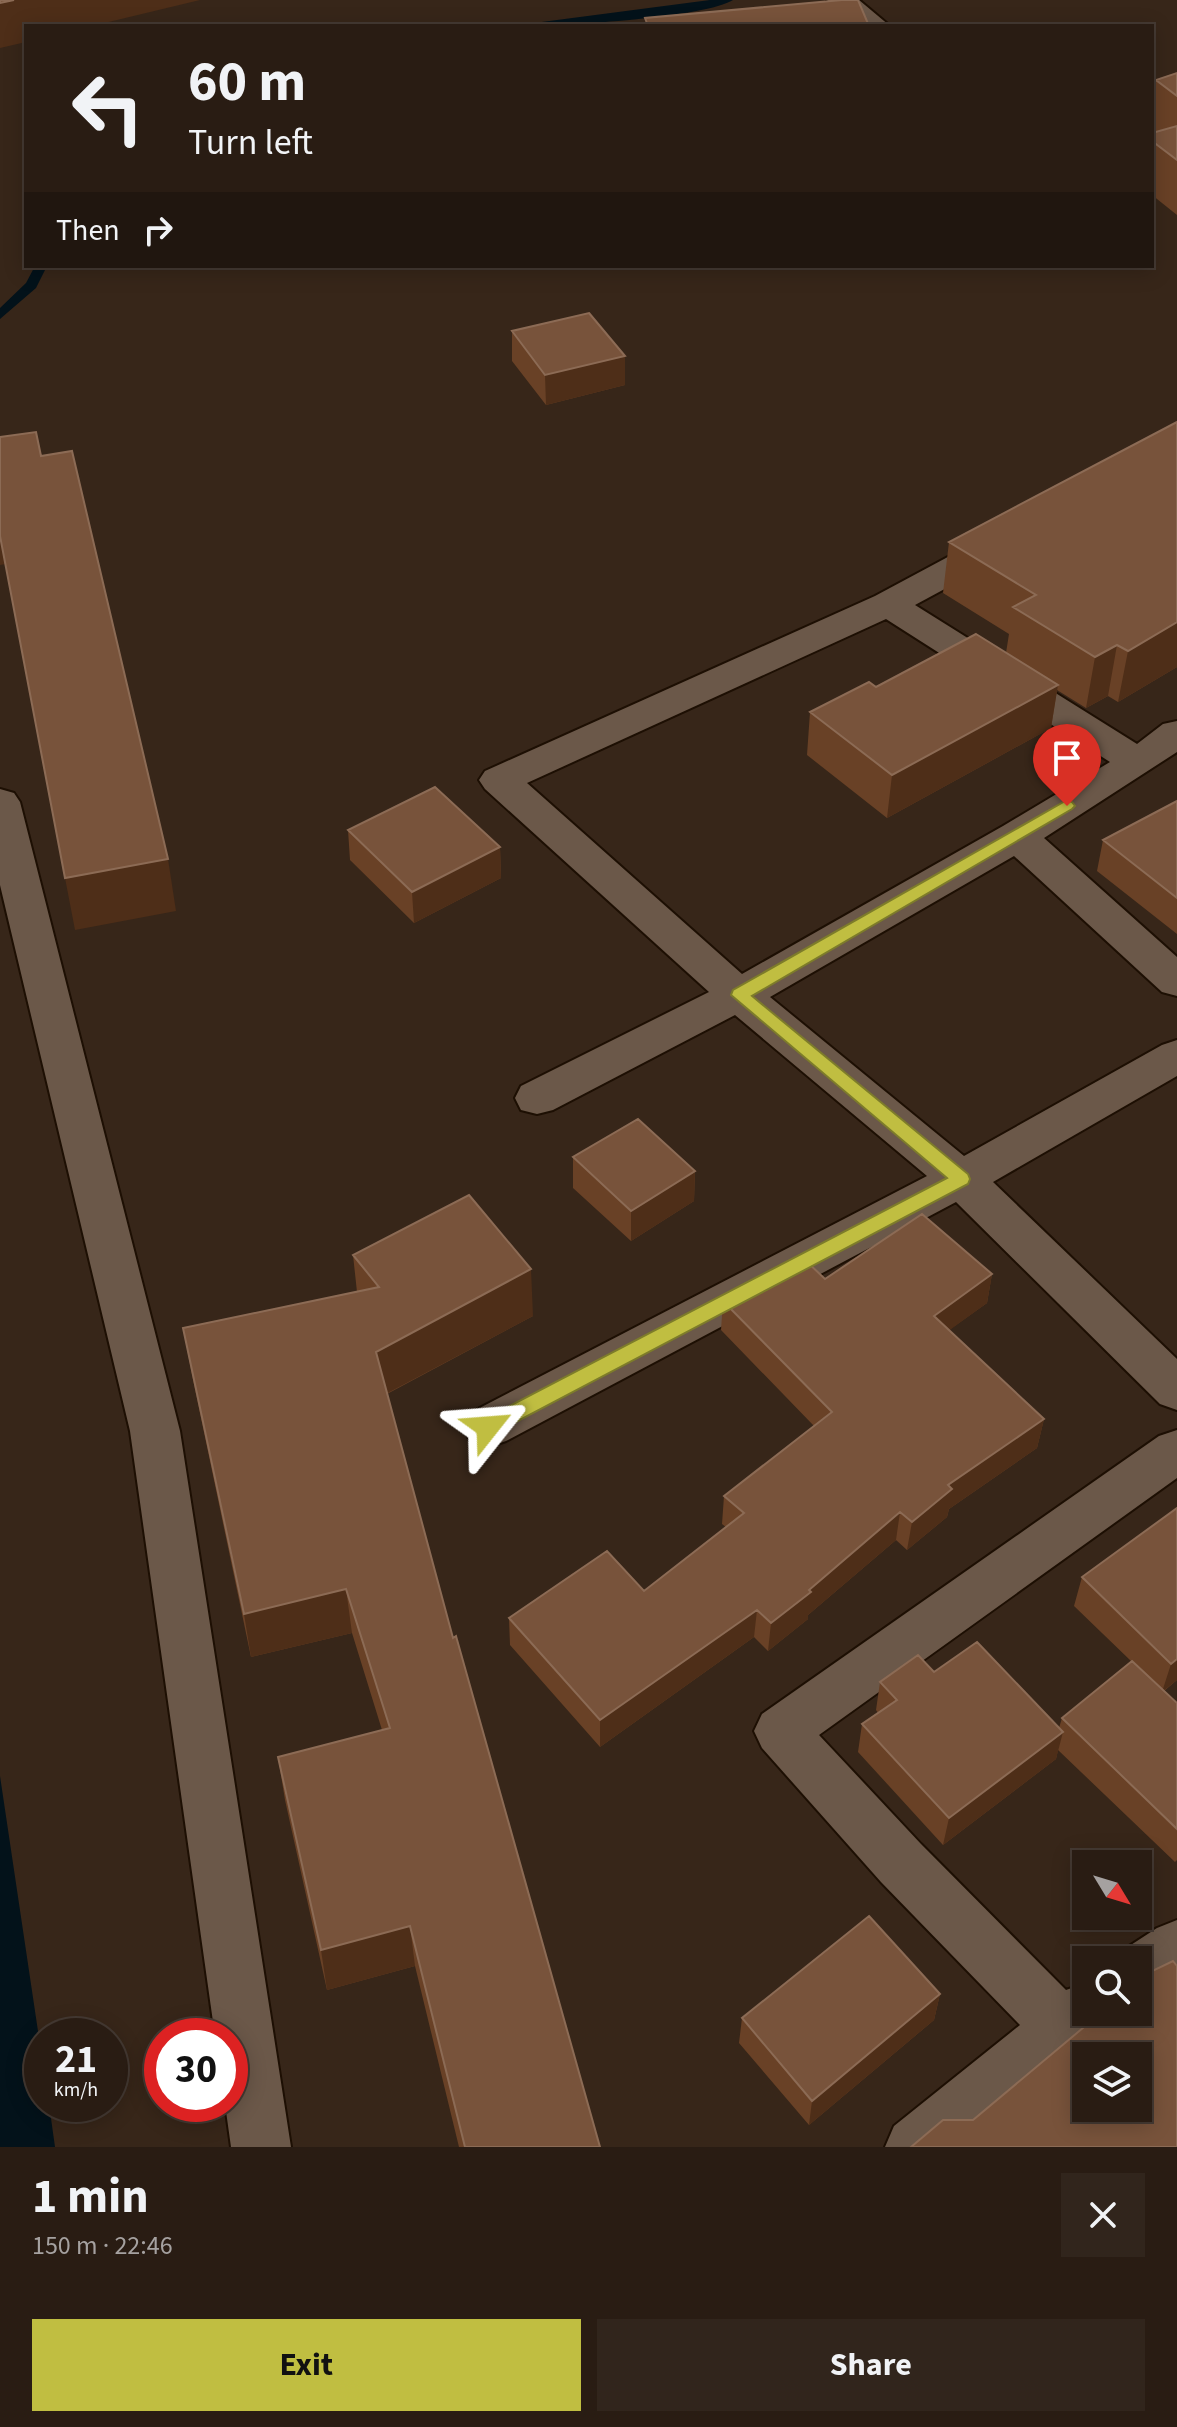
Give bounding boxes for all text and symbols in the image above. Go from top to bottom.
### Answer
text: 60 m [188,43,306,122]
icon: left [56,56,160,160]
text: Turn left [188,117,313,168]
icon: right [136,208,180,252]
text: Then [56,209,120,252]
pin [1033,724,1101,806]
icon: arrive [1045,736,1089,780]
position arrow [446,1385,530,1469]
north arrow [1072,1850,1152,1930]
map controls [1072,1850,1152,2122]
button: search [1072,1946,1152,2026]
speed limit sign: 30 [144,2018,248,2122]
text: 21 [55,2031,97,2088]
button: layers [1072,2042,1152,2122]
text: km/h [54,2076,98,2104]
text: 1 min [32,2163,149,2231]
button: close [1061,2173,1145,2257]
text: 150 m · 22:46 [32,2227,173,2264]
button: Exit [32,2319,581,2411]
button: Share [597,2319,1145,2411]

